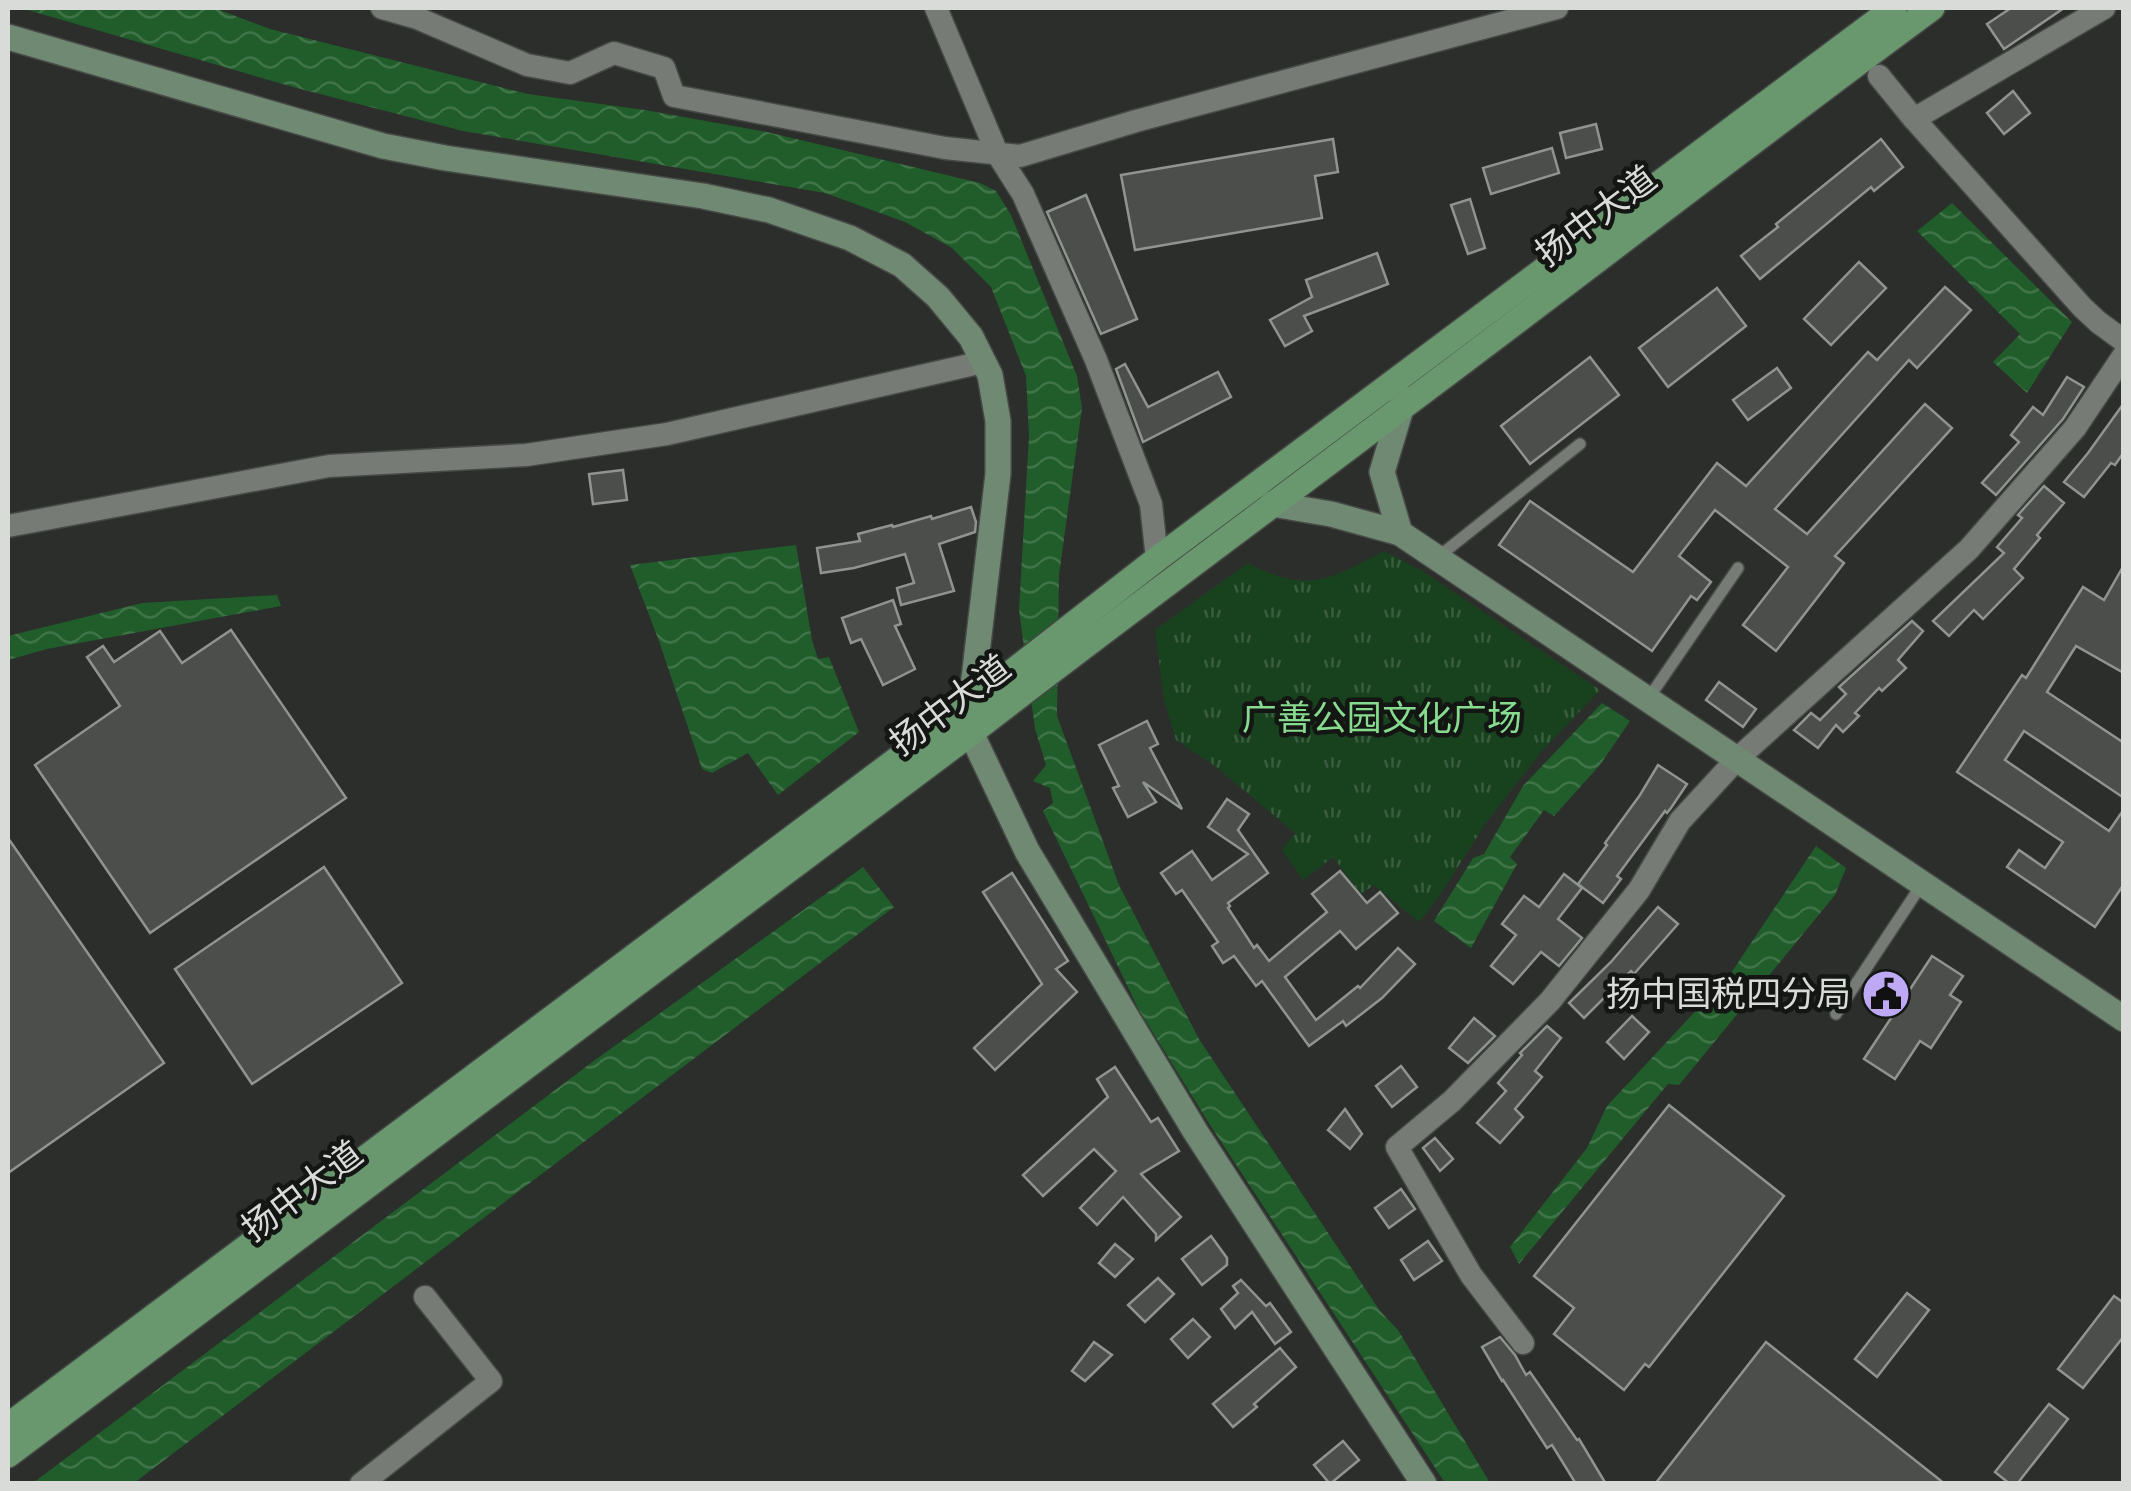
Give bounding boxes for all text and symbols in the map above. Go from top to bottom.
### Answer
street label: 扬中大道 [1528,158,1664,274]
street label: 扬中大道 [882,647,1018,763]
park label: 广善公园文化广场 [1242,698,1522,738]
public building icon: 扬中国税四分局 [1860,968,1912,1020]
place label: 扬中国税四分局 [1606,974,1851,1014]
street label: 扬中大道 [234,1133,370,1249]

